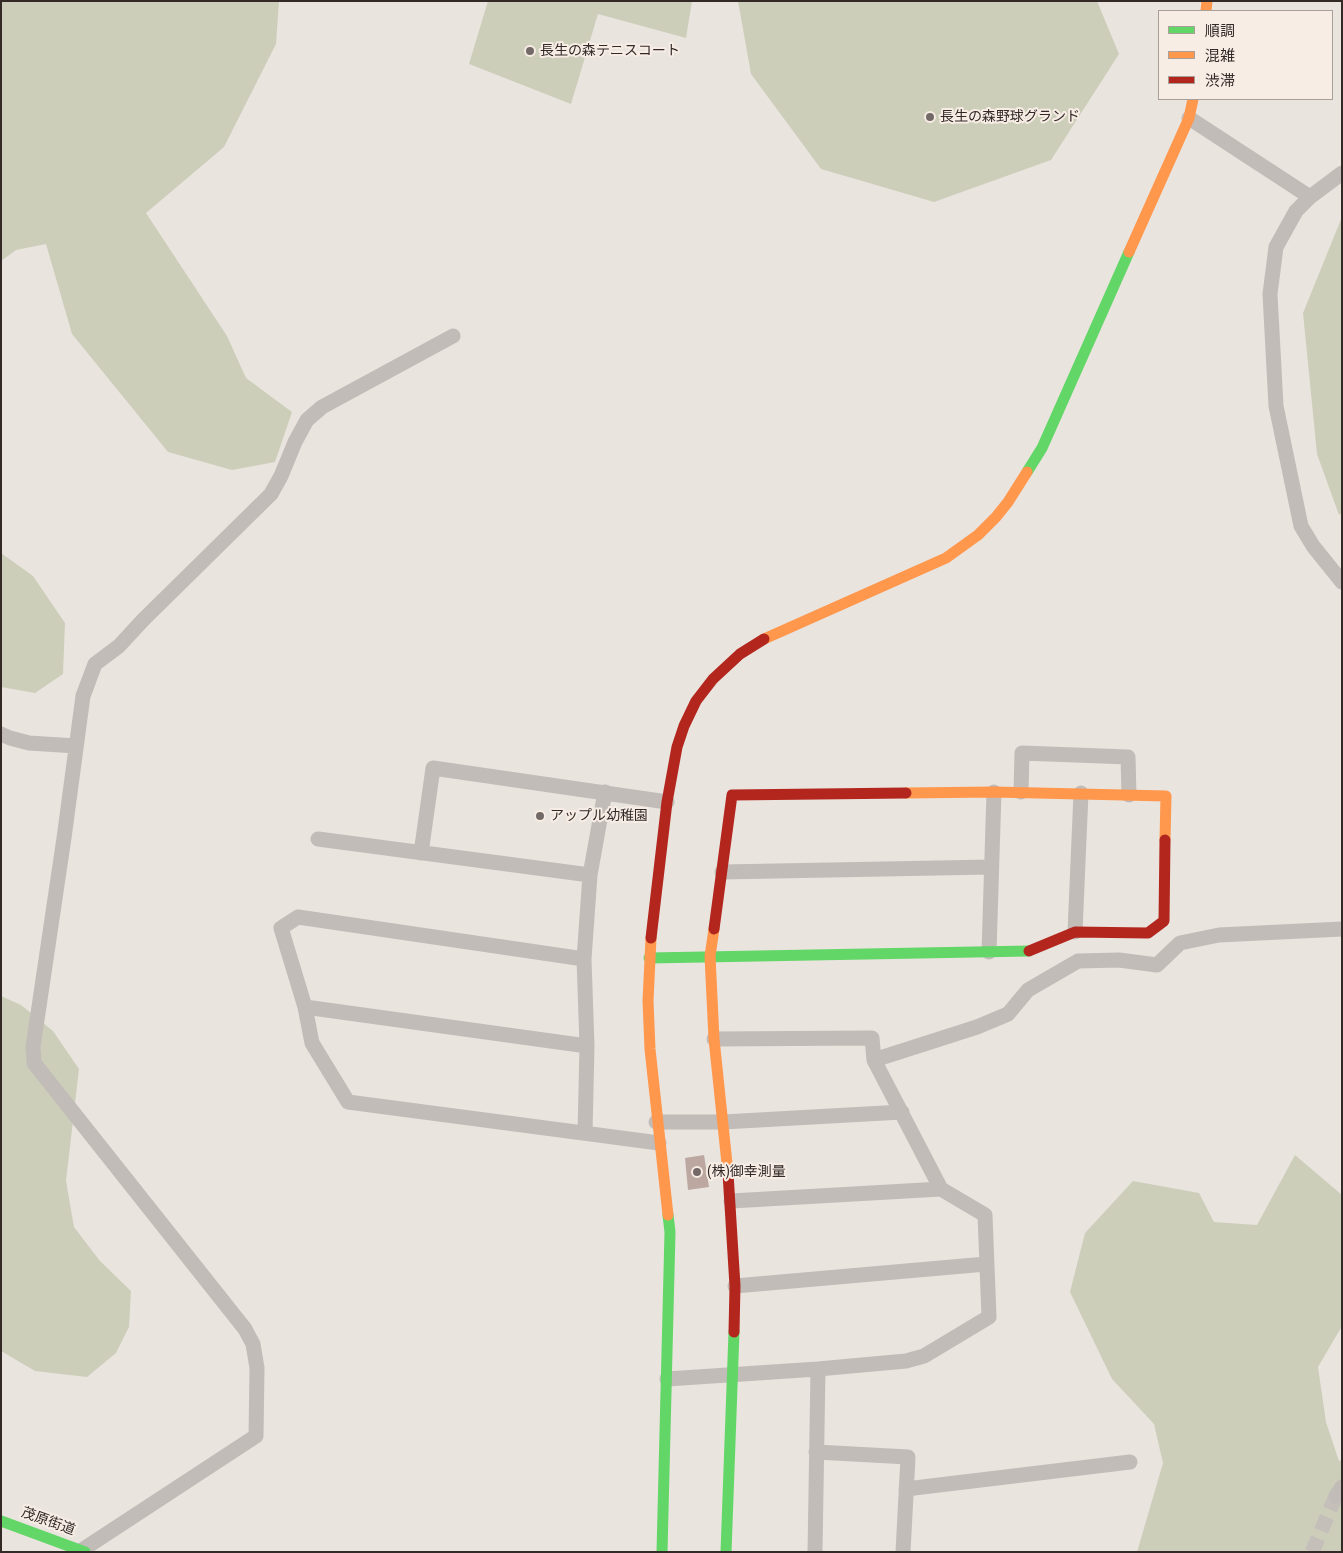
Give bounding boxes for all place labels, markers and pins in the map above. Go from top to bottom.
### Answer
place label: 長生の森テニスコート [540,43,680,59]
marker: 長生の森テニスコート [524,45,536,57]
place label: 長生の森野球グランド [940,109,1080,125]
marker: 長生の森野球グランド [924,111,936,123]
place label: アップル幼稚園 [550,808,648,824]
marker: アップル幼稚園 [534,810,546,822]
place label: (株)御幸測量 [707,1164,786,1180]
marker: (株)御幸測量 [691,1166,703,1178]

